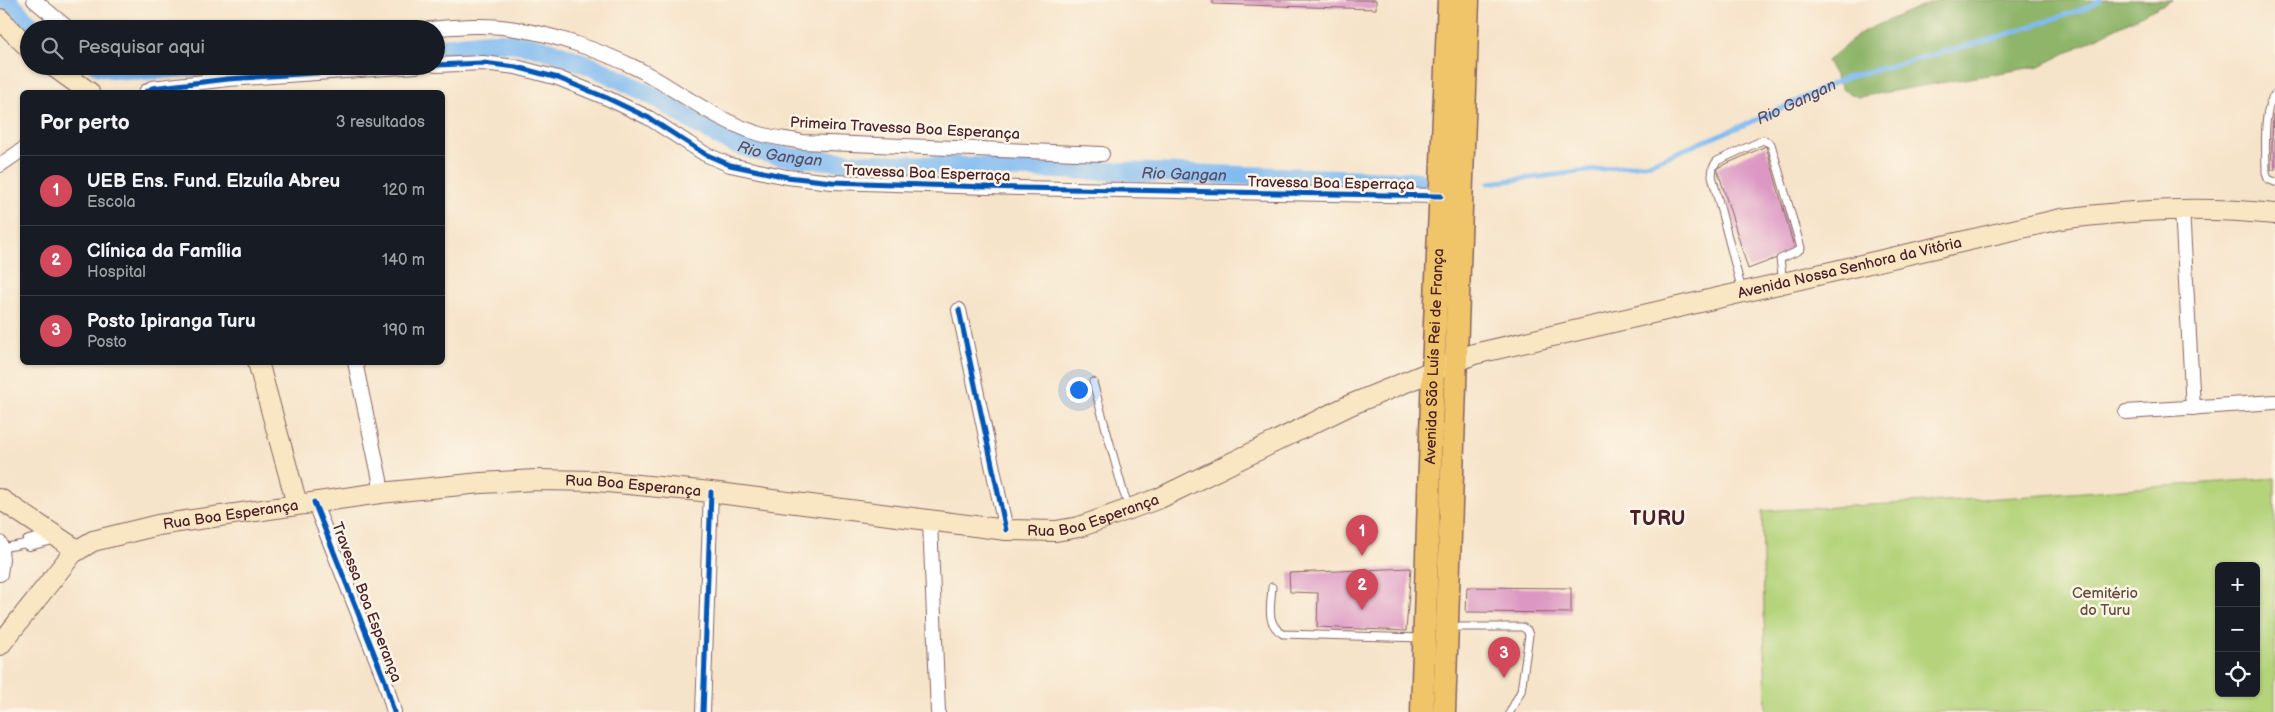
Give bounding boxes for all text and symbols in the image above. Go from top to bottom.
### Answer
search box [20,20,445,75]
icon: search [38,34,66,62]
text: Pesquisar aqui [78,36,205,59]
water label: Rio Gangan [1754,76,1840,129]
text: Por perto [40,110,130,135]
text: 3 resultados [336,113,425,132]
street label: Primeira Travessa Boa Esperança [789,113,1020,144]
water label: Rio Gangan [735,138,823,171]
street label: Travessa Boa Esperraça [843,161,1011,186]
water label: Rio Gangan [1141,164,1227,186]
text: UEB Ens. Fund. Elzuíla Abreu [87,170,340,193]
street label: Travessa Boa Esperraça [1247,173,1415,194]
text: 1 [53,181,59,200]
text: 120 m [382,181,425,200]
text: Escola [87,193,136,212]
street label: Avenida Nossa Senhora da Vitória [1736,233,1964,303]
text: Clínica da Família [87,240,242,263]
street label: Avenida São Luís Rei de França [1421,248,1448,465]
text: 2 [51,251,61,270]
text: 140 m [382,251,425,270]
text: Hospital [87,263,146,282]
text: Posto Ipiranga Turu [87,310,256,333]
text: 3 [51,321,61,340]
text: 190 m [383,321,425,340]
text: Posto [87,333,127,352]
your location [1066,377,1092,403]
street label: Rua Boa Esperança [565,471,702,501]
street label: Rua Boa Esperança [1027,490,1162,541]
street label: Rua Boa Esperança [162,496,300,534]
district label: TURU [1630,507,1686,531]
pin: 1 [1346,515,1378,556]
street label: Travessa Boa Esperança [327,519,406,685]
map controls [2215,562,2260,697]
button: + [2215,562,2260,607]
pin: 2 [1346,569,1378,610]
park label: Cemitério do Turu [2072,584,2138,620]
button: − [2215,607,2260,652]
pin: 3 [1488,637,1520,678]
button: locate [2215,652,2260,697]

